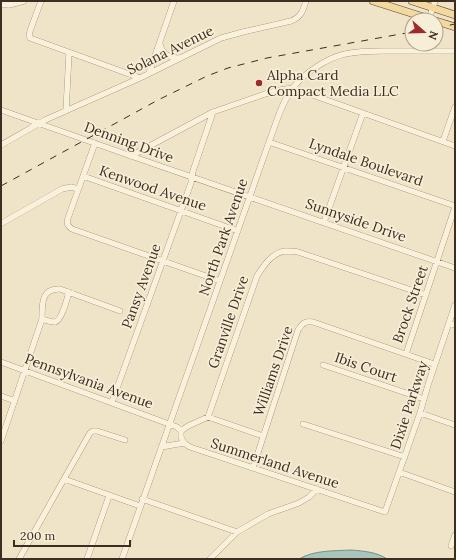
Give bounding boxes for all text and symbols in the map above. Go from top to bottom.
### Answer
north arrow [404,12,444,52]
street label: Solana Avenue [124,21,217,79]
text: N [425,29,441,42]
place label: Alpha Card Compact Media LLC [266,66,399,100]
marker: Alpha Card Compact Media LLC [254,78,264,88]
street label: Denning Drive [82,117,177,167]
street label: Lyndale Boulevard [307,134,425,190]
street label: Kenwood Avenue [97,161,209,215]
street label: North Park Avenue [195,176,252,298]
street label: Sunnyside Drive [303,194,409,246]
street label: Pansy Avenue [117,241,165,331]
street label: Brock Street [388,262,432,345]
street label: Granville Drive [204,273,252,371]
street label: Williams Drive [249,323,297,418]
street label: Ibis Court [332,348,400,386]
street label: Pennsylvania Avenue [22,349,156,413]
street label: Dixie Parkway [386,358,432,451]
street label: Summerland Avenue [209,434,342,492]
scale bar [14,522,130,548]
text: 200 m [20,528,56,543]

